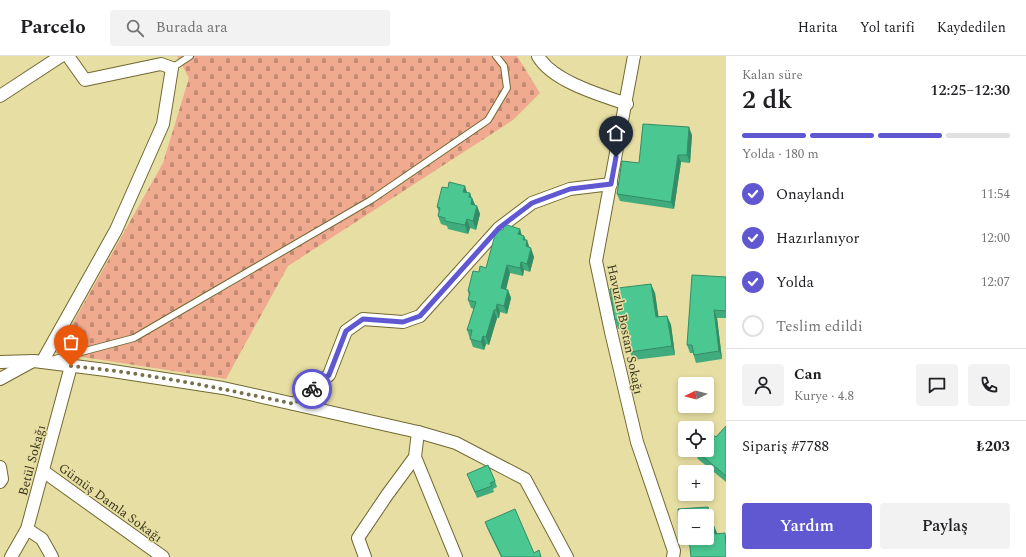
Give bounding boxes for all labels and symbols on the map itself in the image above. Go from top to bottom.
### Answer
pin [599,116,633,157]
street label: Havuzlu Bostan Sokağı [601,262,649,396]
pin [54,325,88,366]
courier [292,369,332,409]
north arrow [678,377,714,413]
street label: Betül Sokağı [13,423,51,498]
street label: Gümüş Damla Sokağı [54,458,167,547]

